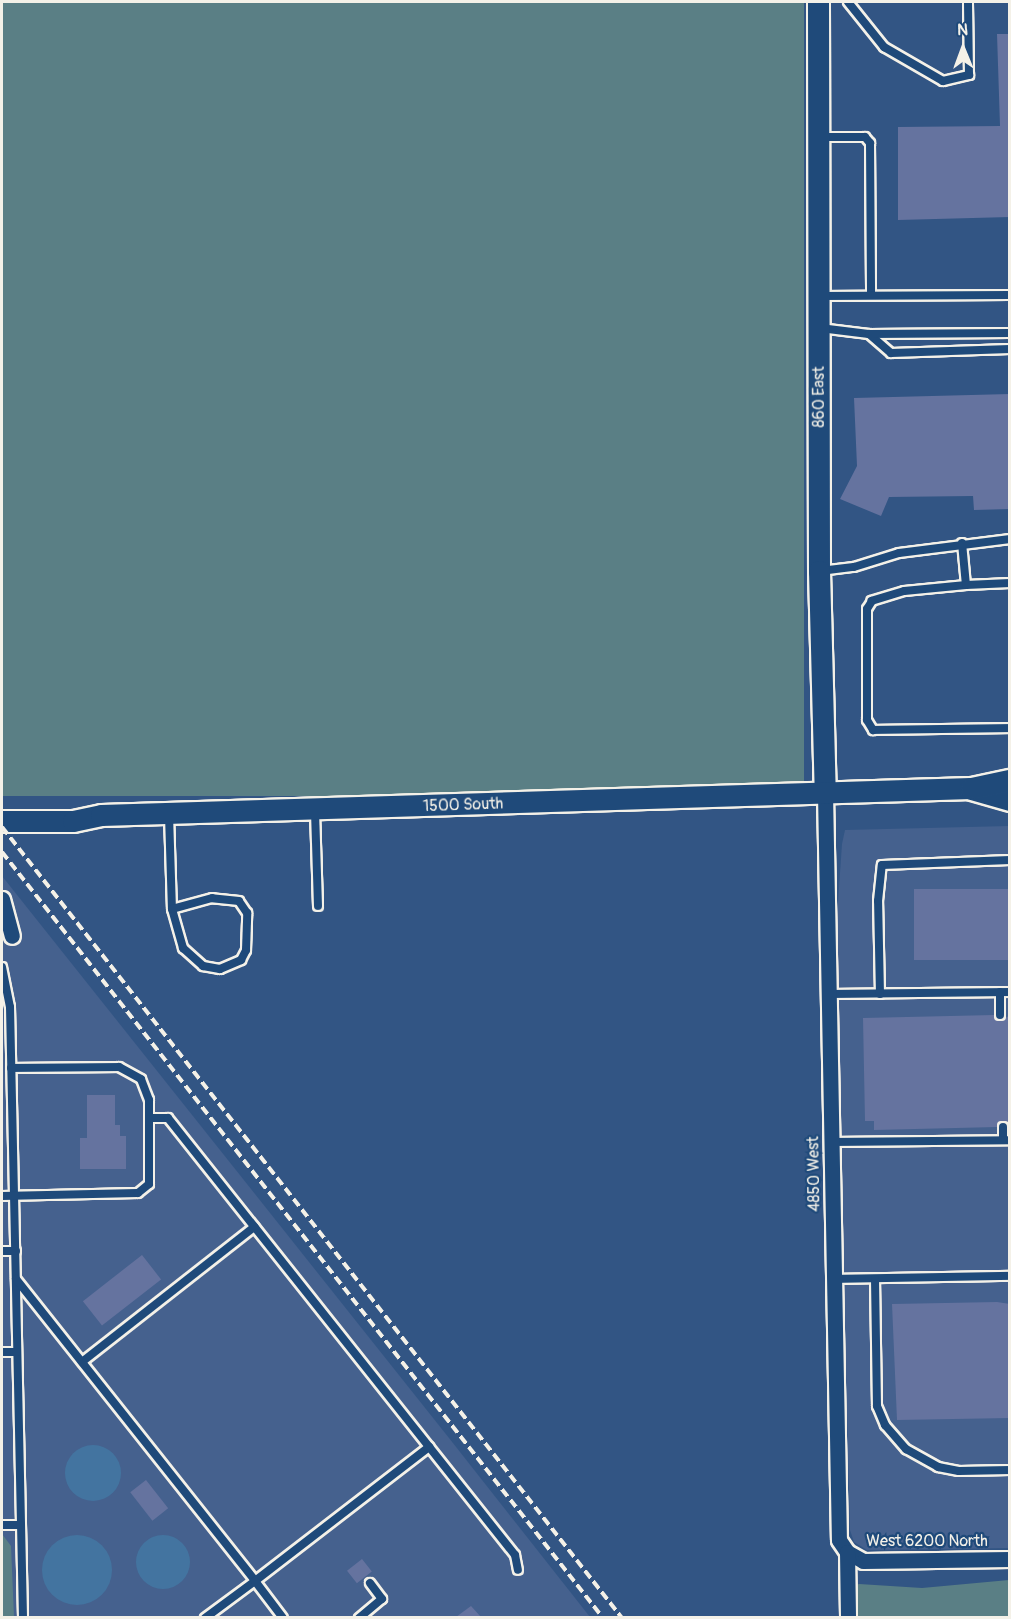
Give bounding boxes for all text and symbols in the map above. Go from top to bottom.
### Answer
north arrow [933,18,993,78]
text: N [957,20,968,40]
street label: 860 East [809,366,829,428]
street label: 1500 South [423,794,503,816]
street label: 4850 West [804,1136,824,1212]
street label: West 6200 North [866,1531,988,1551]

